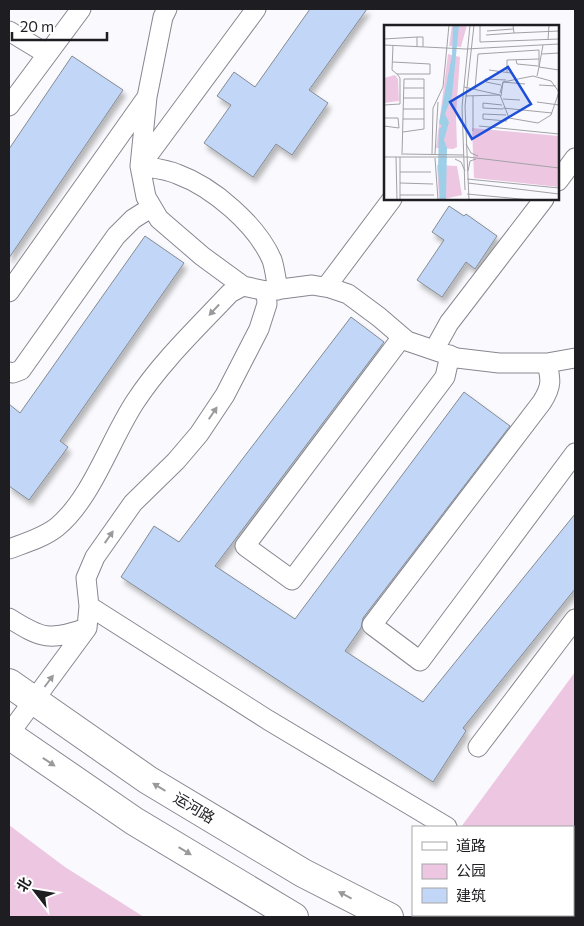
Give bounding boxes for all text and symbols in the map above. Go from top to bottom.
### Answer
scale bar [12,10,108,42]
text: 20 m [20,17,54,35]
inset map [384,25,559,200]
one-way arrow [208,304,220,316]
one-way arrow [208,407,218,420]
one-way arrow [104,530,114,544]
one-way arrow [44,674,54,688]
one-way arrow [42,757,56,767]
one-way arrow [153,783,166,792]
street label: 运河路 [171,788,218,826]
legend [412,826,574,916]
text: 道路 [456,836,486,854]
one-way arrow [178,847,191,856]
text: 公园 [456,861,486,879]
north arrow [10,866,60,916]
text: 北 [13,874,34,894]
text: 建筑 [456,886,486,904]
one-way arrow [338,891,353,899]

